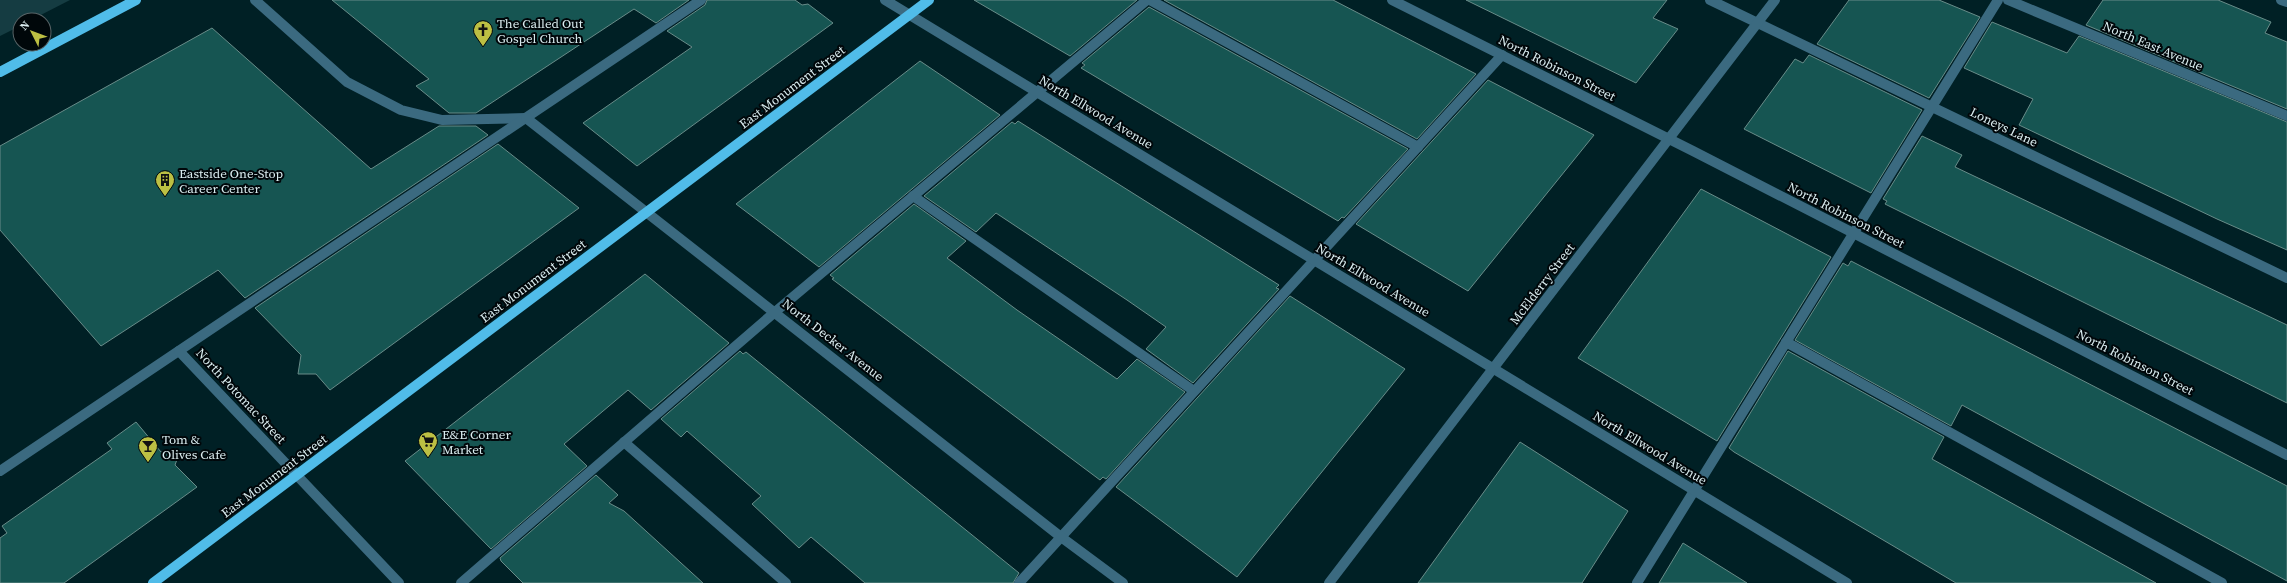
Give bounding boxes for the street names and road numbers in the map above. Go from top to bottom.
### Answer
street label: North East Avenue [2100,17,2206,75]
street label: North Robinson Street [1496,31,1619,105]
street label: East Monument Street [736,41,849,132]
street label: North Ellwood Avenue [1036,71,1156,153]
street label: Loneys Lane [1967,103,2041,151]
street label: North Robinson Street [1785,178,1908,252]
street label: East Monument Street [477,235,590,326]
street label: North Ellwood Avenue [1313,239,1433,321]
street label: McElderry Street [1506,239,1579,328]
street label: North Decker Avenue [779,295,887,385]
street label: North Robinson Street [2074,325,2197,399]
street label: North Potomac Street [192,345,290,448]
street label: North Ellwood Avenue [1590,407,1710,489]
street label: East Monument Street [218,430,331,521]

